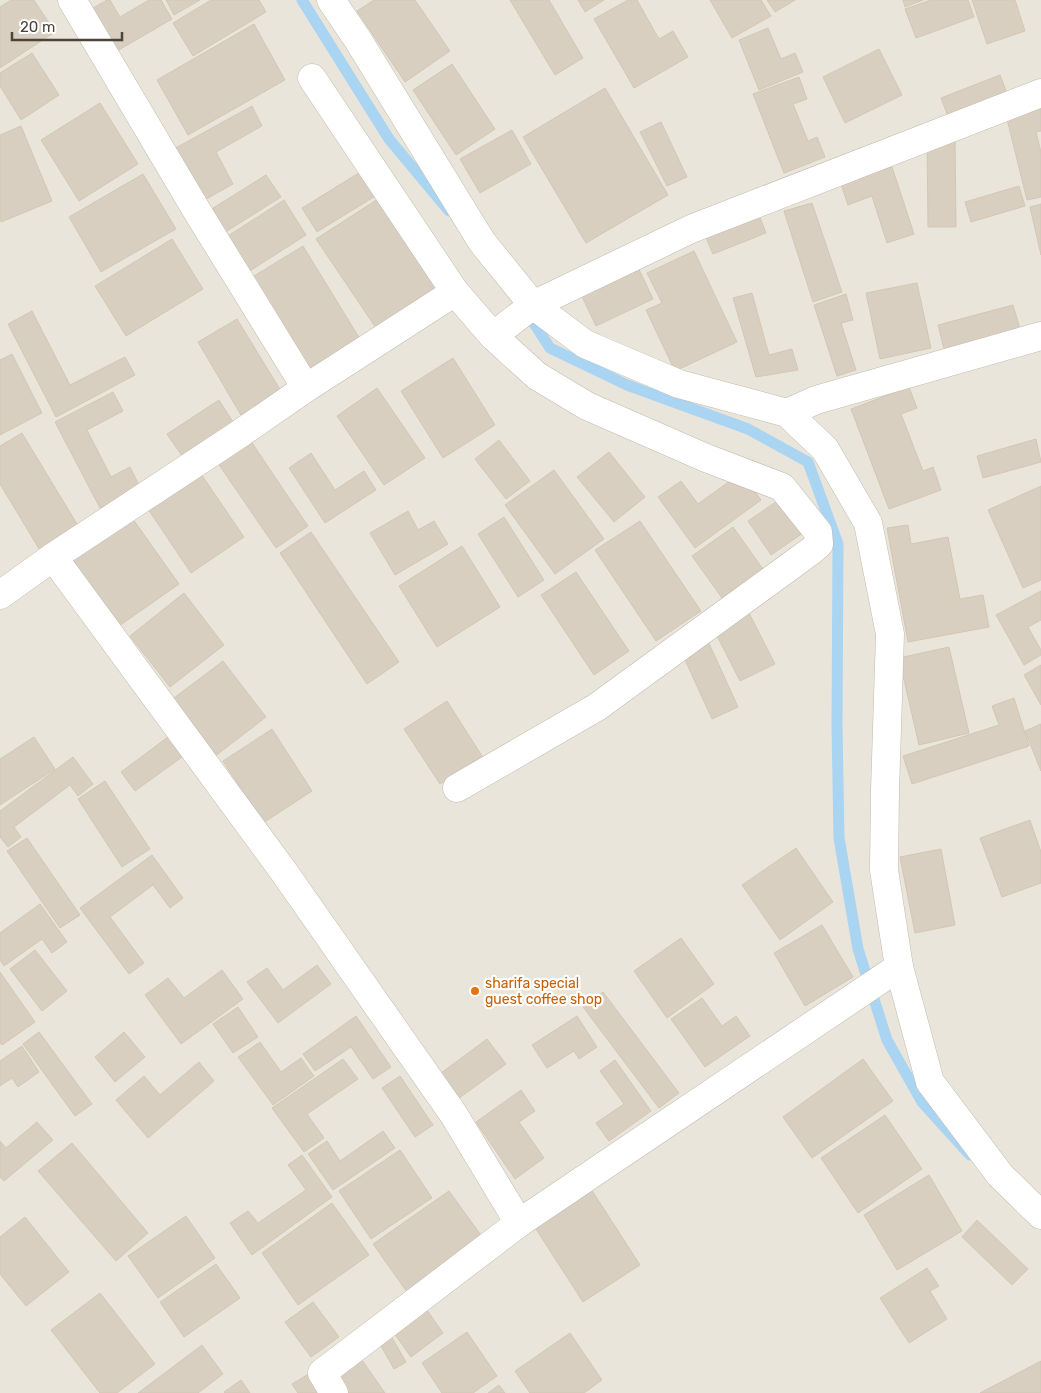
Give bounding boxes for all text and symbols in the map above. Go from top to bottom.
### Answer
scale bar [12,10,122,42]
text: 20 m [20,18,55,36]
place label: sharifa special guest coffee shop [485,975,602,1008]
marker: sharifa special guest coffee shop [469,985,481,997]

